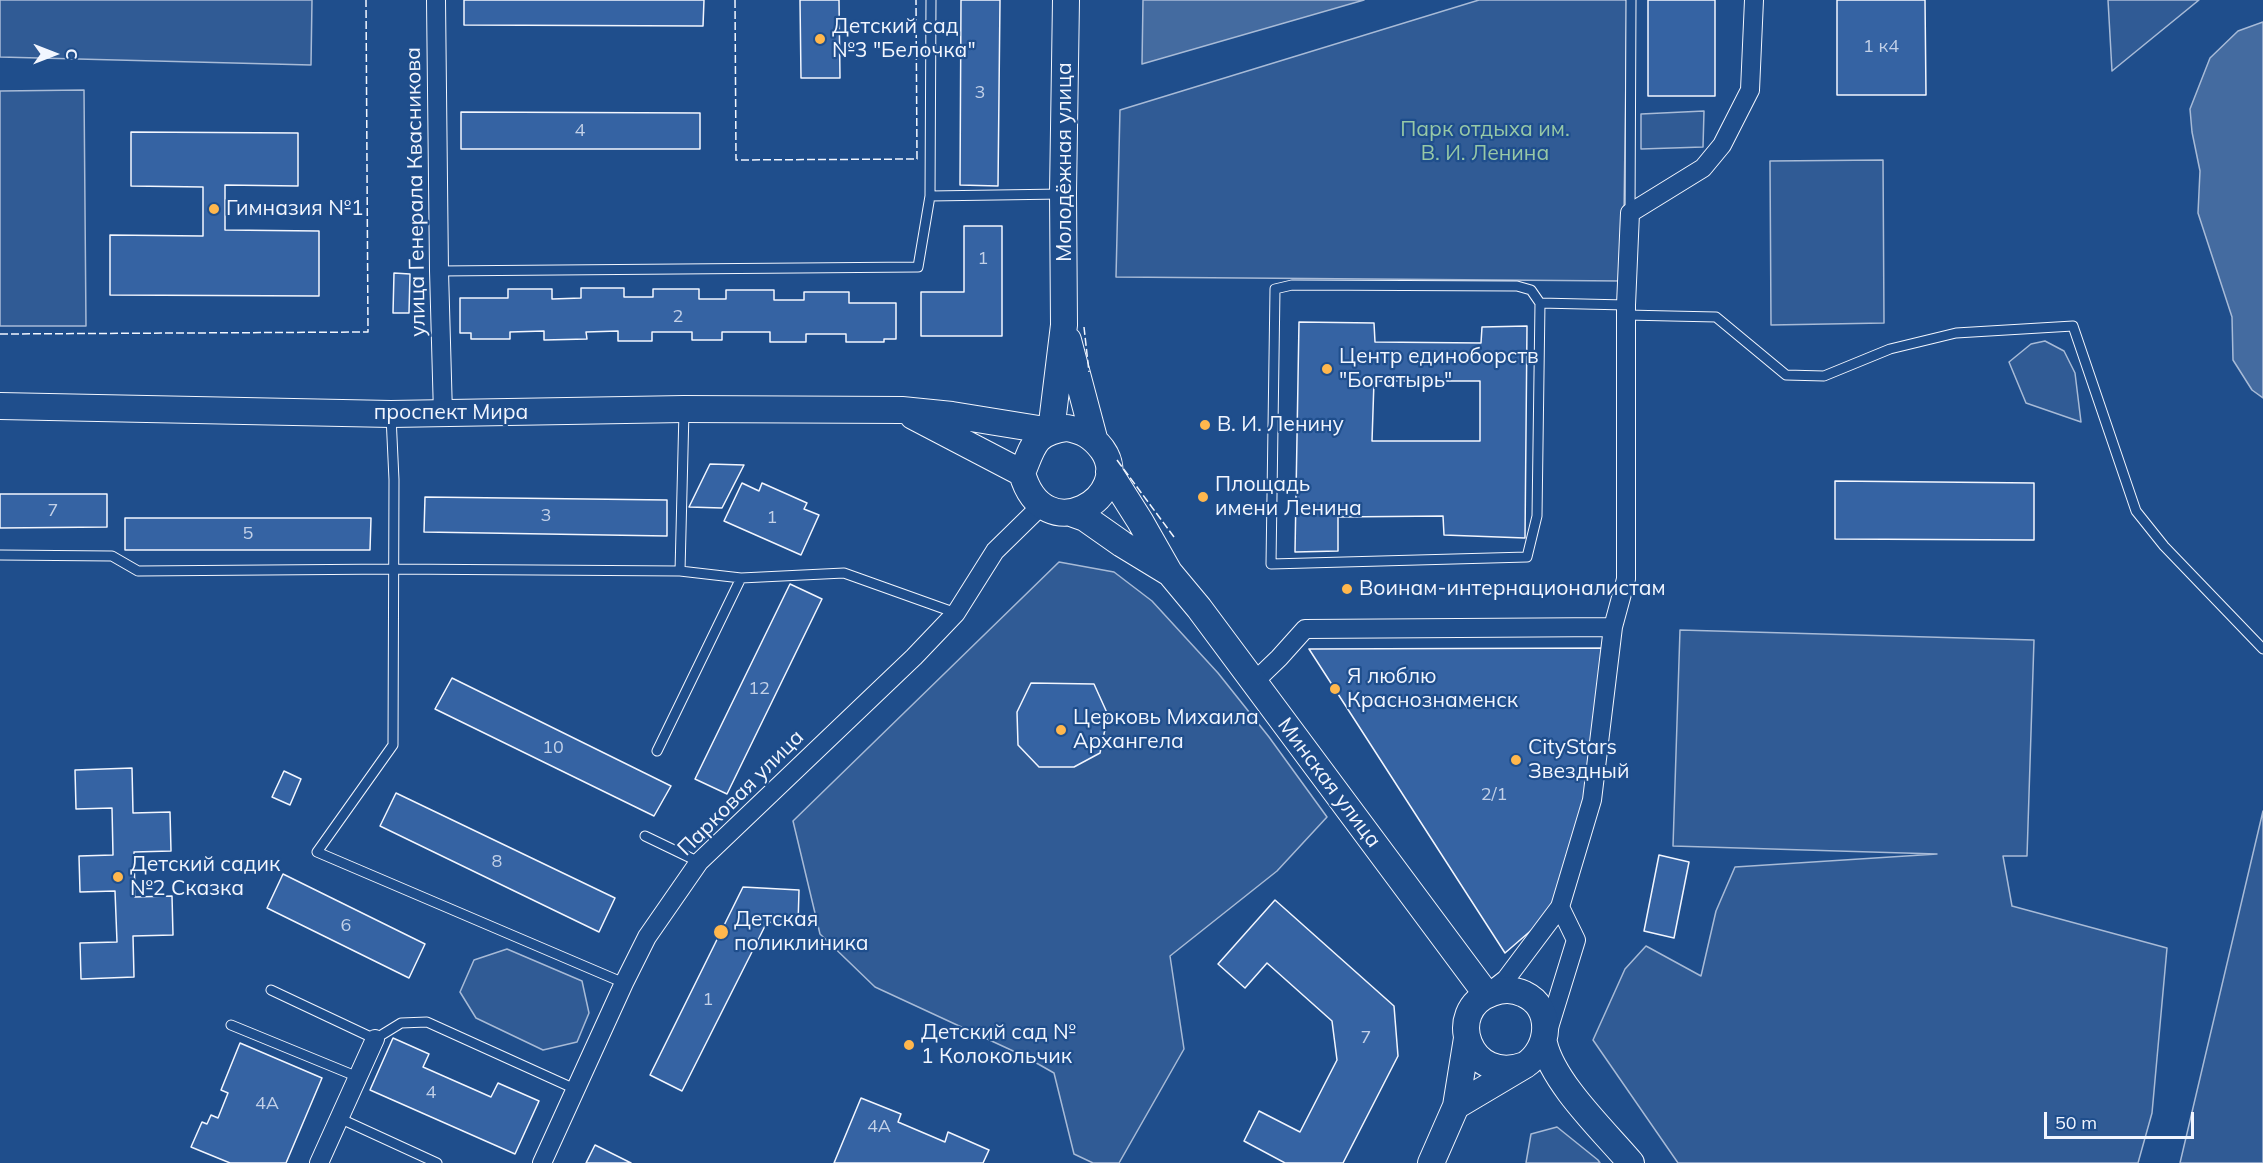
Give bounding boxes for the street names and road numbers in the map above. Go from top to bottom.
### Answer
street label: улица Генерала Квасникова [401,47,431,337]
street label: Молодёжная улица [1052,62,1078,262]
street label: проспект Мира [374,400,528,426]
street label: Минская улица [1272,713,1386,853]
street label: Парковая улица [673,725,809,861]

